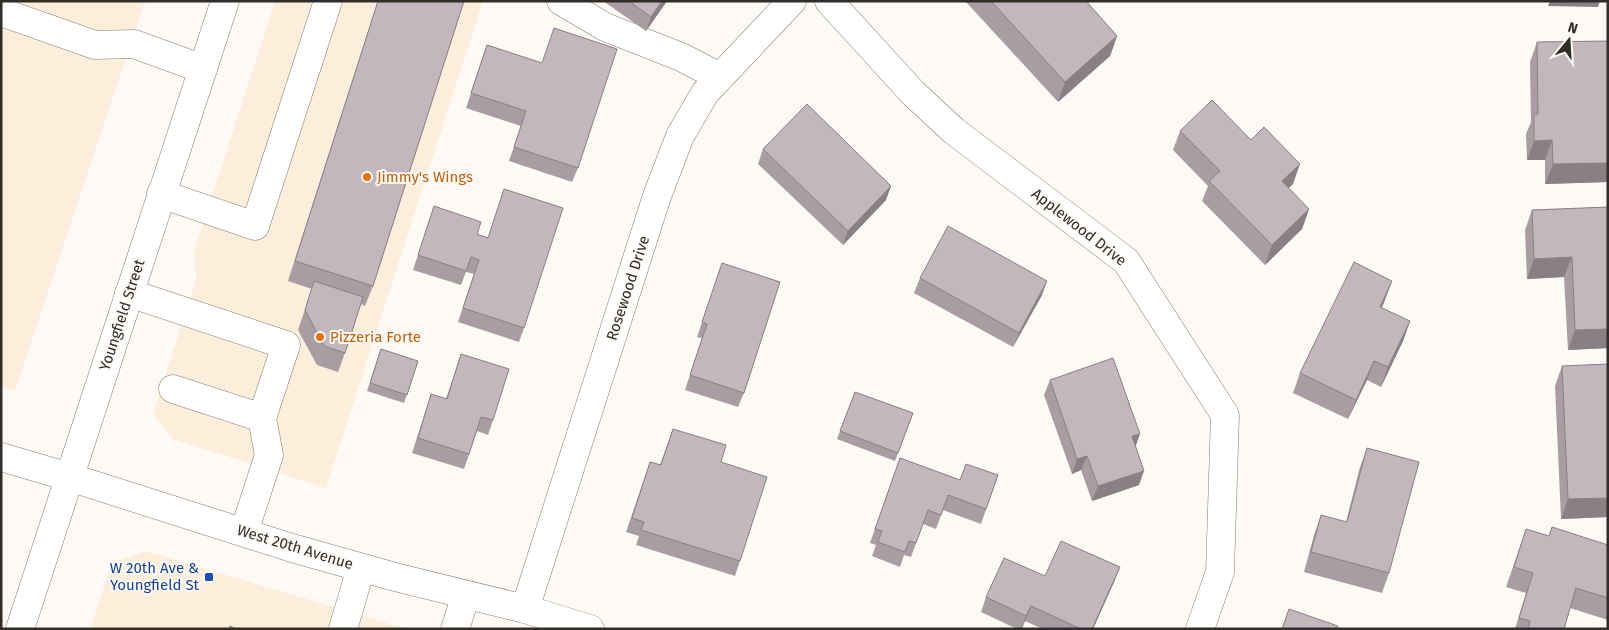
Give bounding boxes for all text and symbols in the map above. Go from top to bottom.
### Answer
north arrow [1544,15,1594,65]
text: N [1566,19,1580,38]
place label: Jimmy's Wings [377,168,473,186]
marker: Jimmy's Wings [361,171,373,183]
street label: Applewood Drive [1028,184,1130,270]
street label: Rosewood Drive [603,233,653,343]
street label: Youngfield Street [95,256,149,373]
place label: Pizzeria Forte [330,328,421,346]
marker: Pizzeria Forte [314,331,326,343]
street label: West 20th Avenue [235,521,355,573]
place label: W 20th Ave & Youngfield St [110,559,200,594]
marker: W 20th Ave & Youngfield St [203,571,215,583]

